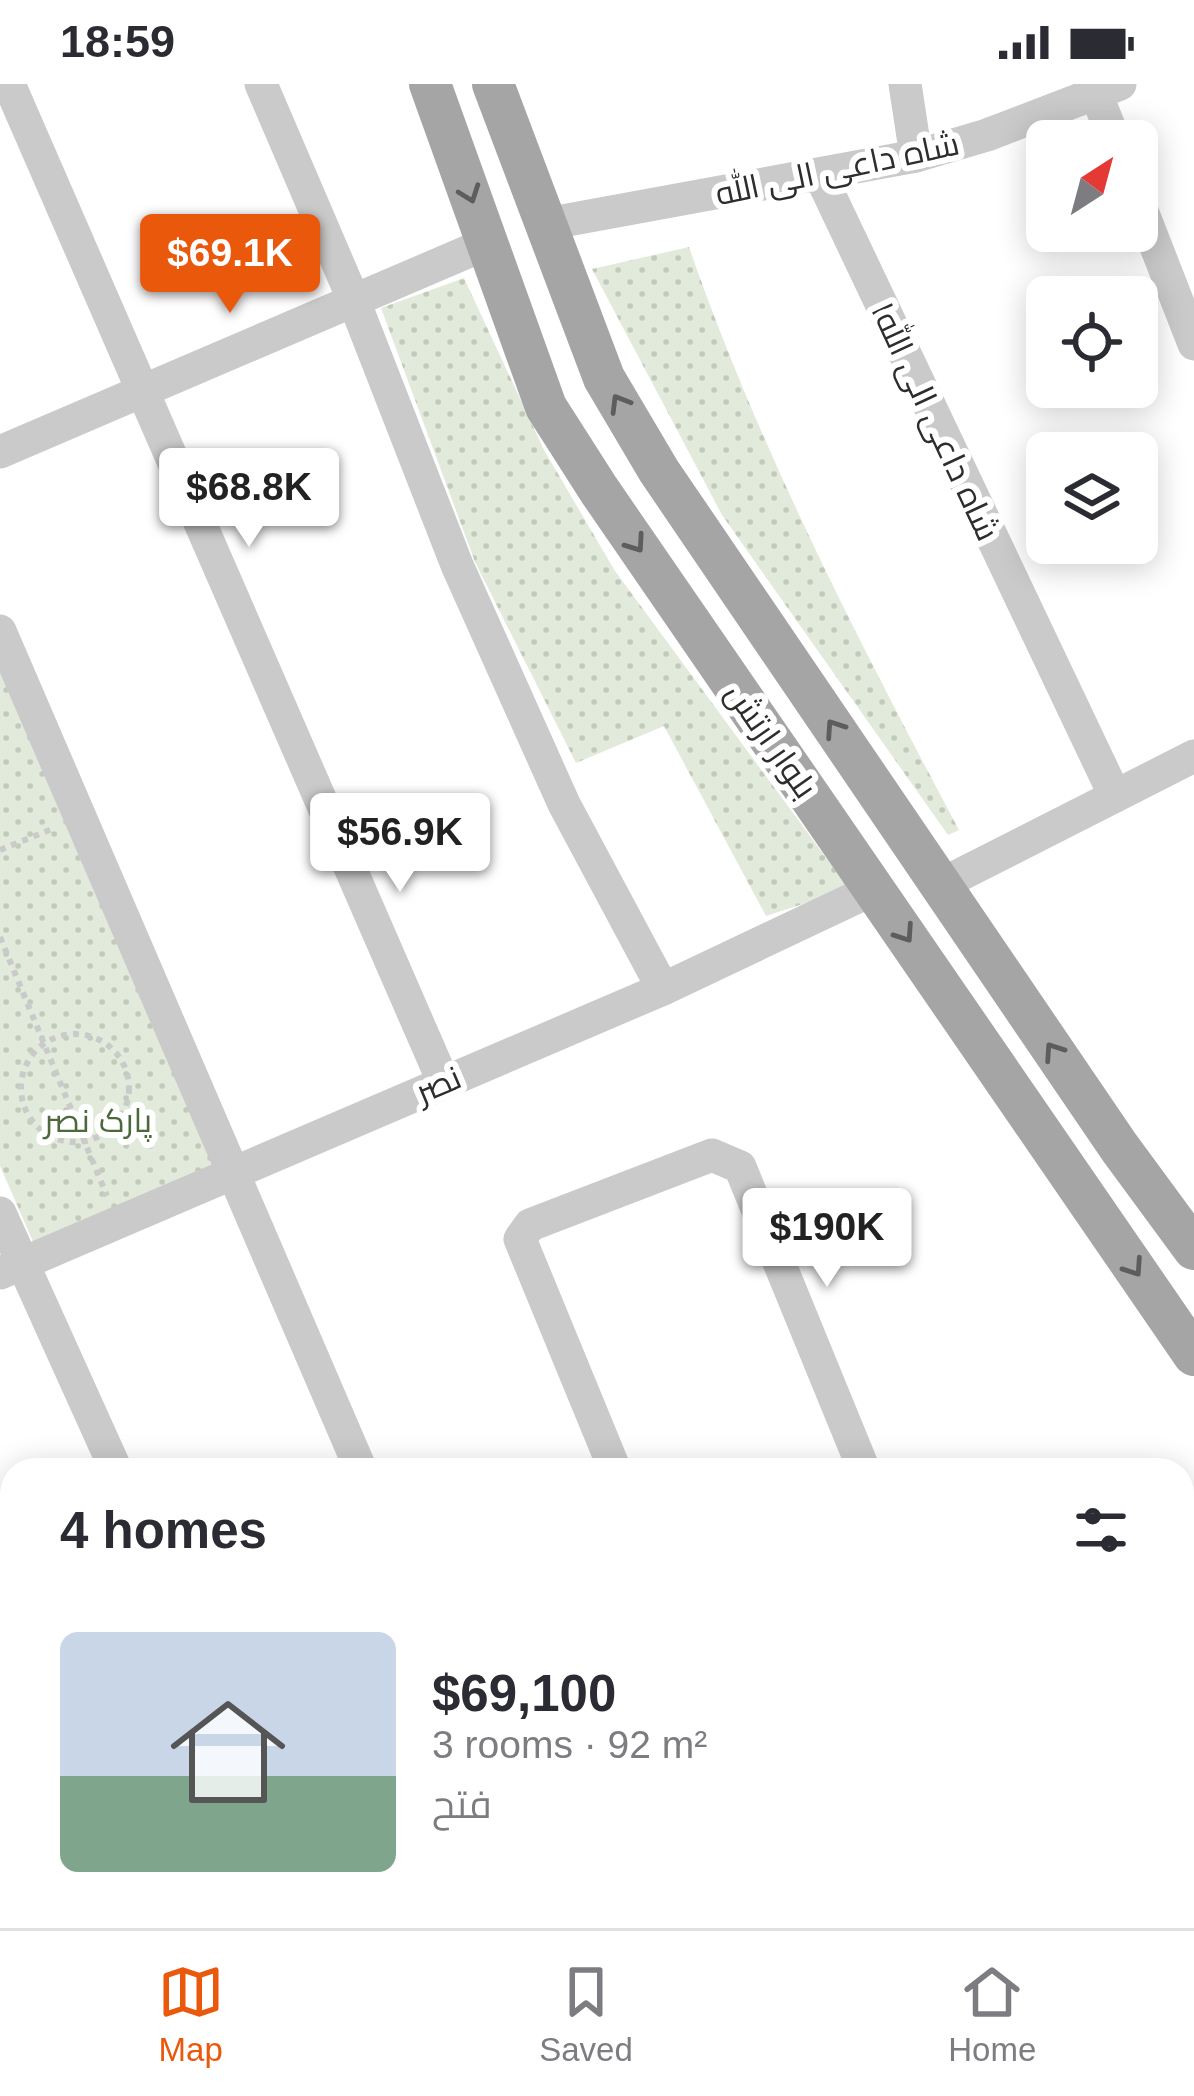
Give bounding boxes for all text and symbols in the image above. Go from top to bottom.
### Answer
text: 18:59 [60,16,175,67]
north arrow [1026,120,1158,252]
map controls [1026,120,1158,564]
street label: شاه داعی الی الله [711,122,963,214]
one-way arrow [456,182,480,203]
pin: $69.1K [132,214,328,316]
text: $69.1K [167,231,293,274]
button: locate [1026,276,1158,408]
street label: شاه داعی الی الله۱ [862,295,1010,547]
one-way arrow [611,394,633,416]
button: layers [1026,432,1158,564]
pin: $68.8K [151,448,347,550]
text: $68.8K [186,465,312,508]
one-way arrow [622,530,644,552]
street label: بلوار ارتش [717,676,825,806]
one-way arrow [826,719,848,741]
pin: $56.9K [302,793,498,895]
text: $56.9K [337,810,463,853]
one-way arrow [891,921,913,943]
one-way arrow [1045,1042,1067,1064]
street label: نصر [408,1058,467,1112]
park label: پارک نصر [42,1102,152,1142]
pin: $190K [743,1188,911,1290]
text: $190K [770,1205,884,1248]
one-way arrow [1120,1254,1142,1276]
icon: filters [1068,1497,1134,1563]
text: 4 homes [60,1502,267,1559]
text: $69,100 [432,1665,616,1722]
icon: home [156,1680,300,1824]
text: 3 rooms · 92 m² [432,1723,707,1766]
text: فتح [432,1783,492,1826]
tab: Map [158,1959,224,2069]
tab: Saved [539,1959,633,2069]
tab: Home [948,1959,1036,2069]

